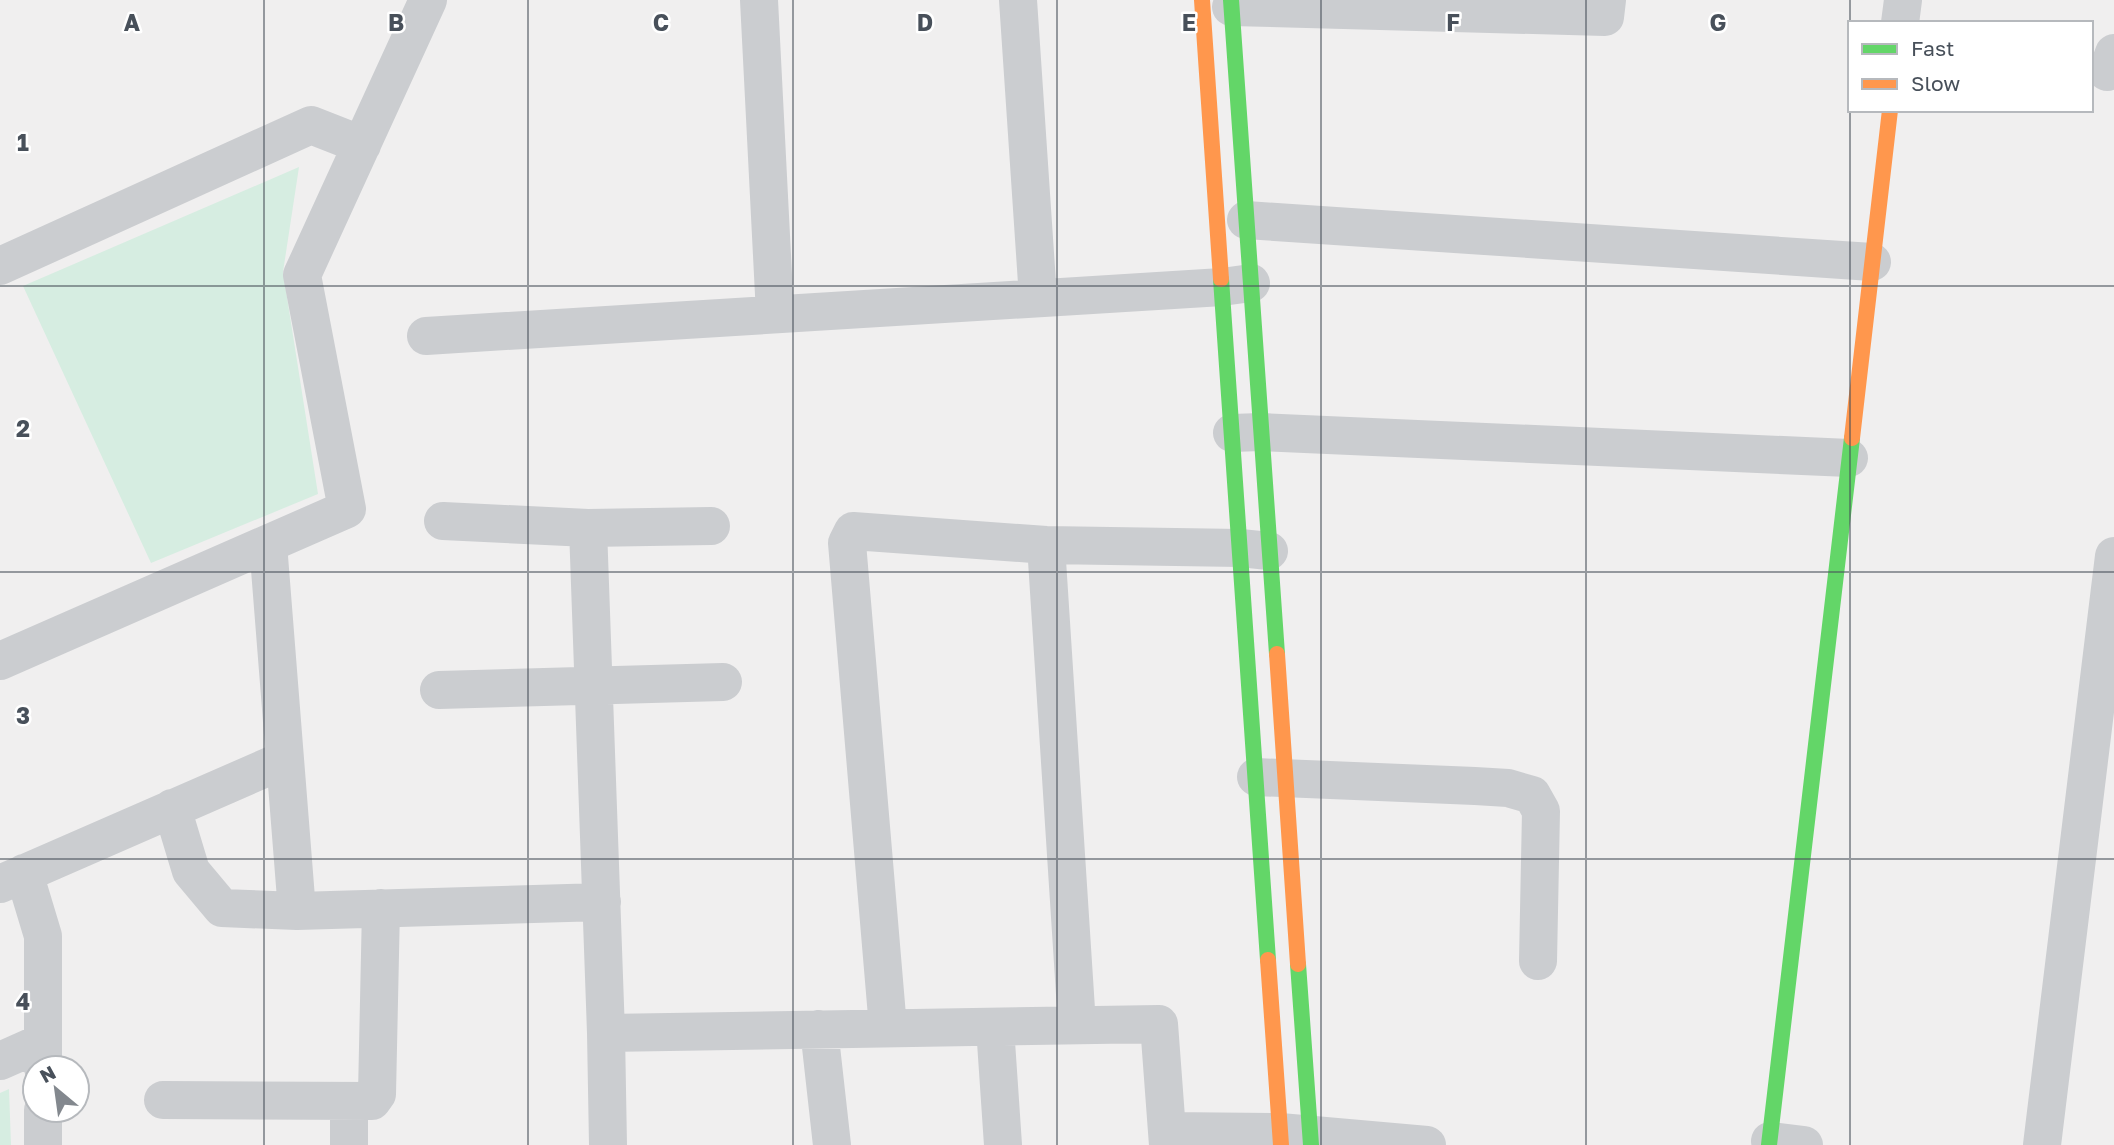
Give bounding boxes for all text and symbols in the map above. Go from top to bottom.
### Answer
text: A [124,8,141,36]
text: B [388,8,404,36]
text: C [653,8,669,36]
text: D [917,8,933,36]
text: E [1182,8,1196,36]
text: F [1446,8,1460,36]
text: G [1710,8,1726,36]
legend [1848,21,2093,112]
text: Fast [1911,35,1954,61]
text: Slow [1911,70,1960,96]
text: 1 [17,128,29,156]
text: 2 [16,414,30,442]
text: 3 [16,701,30,729]
text: 4 [16,987,30,1015]
north arrow [21,1054,91,1124]
text: N [36,1060,59,1087]

